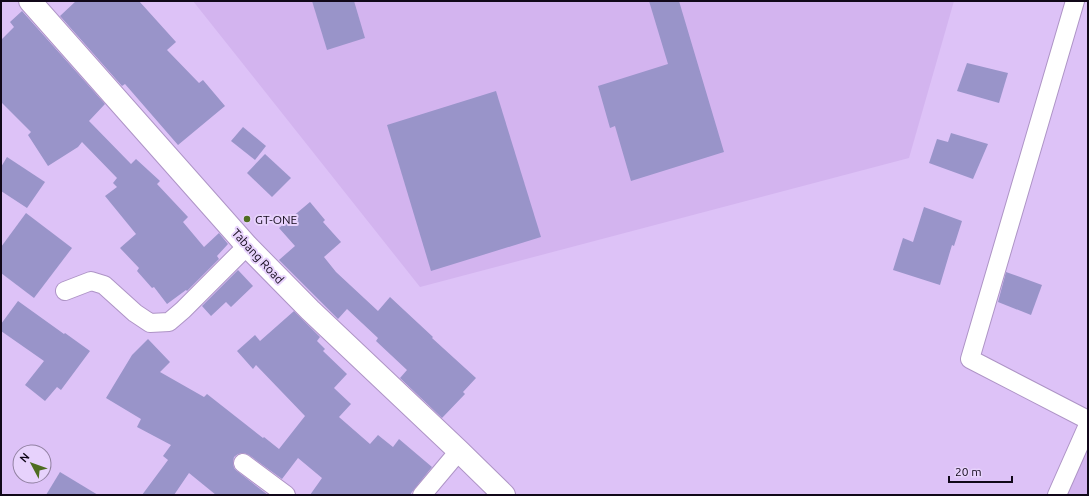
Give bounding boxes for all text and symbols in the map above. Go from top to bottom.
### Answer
place label: GT-ONE [255,213,298,226]
marker: GT-ONE [242,214,252,224]
street label: Tabang Road [229,226,287,286]
north arrow [12,444,52,484]
text: N [17,450,32,464]
scale bar [949,458,1012,484]
text: 20 m [955,465,982,478]

